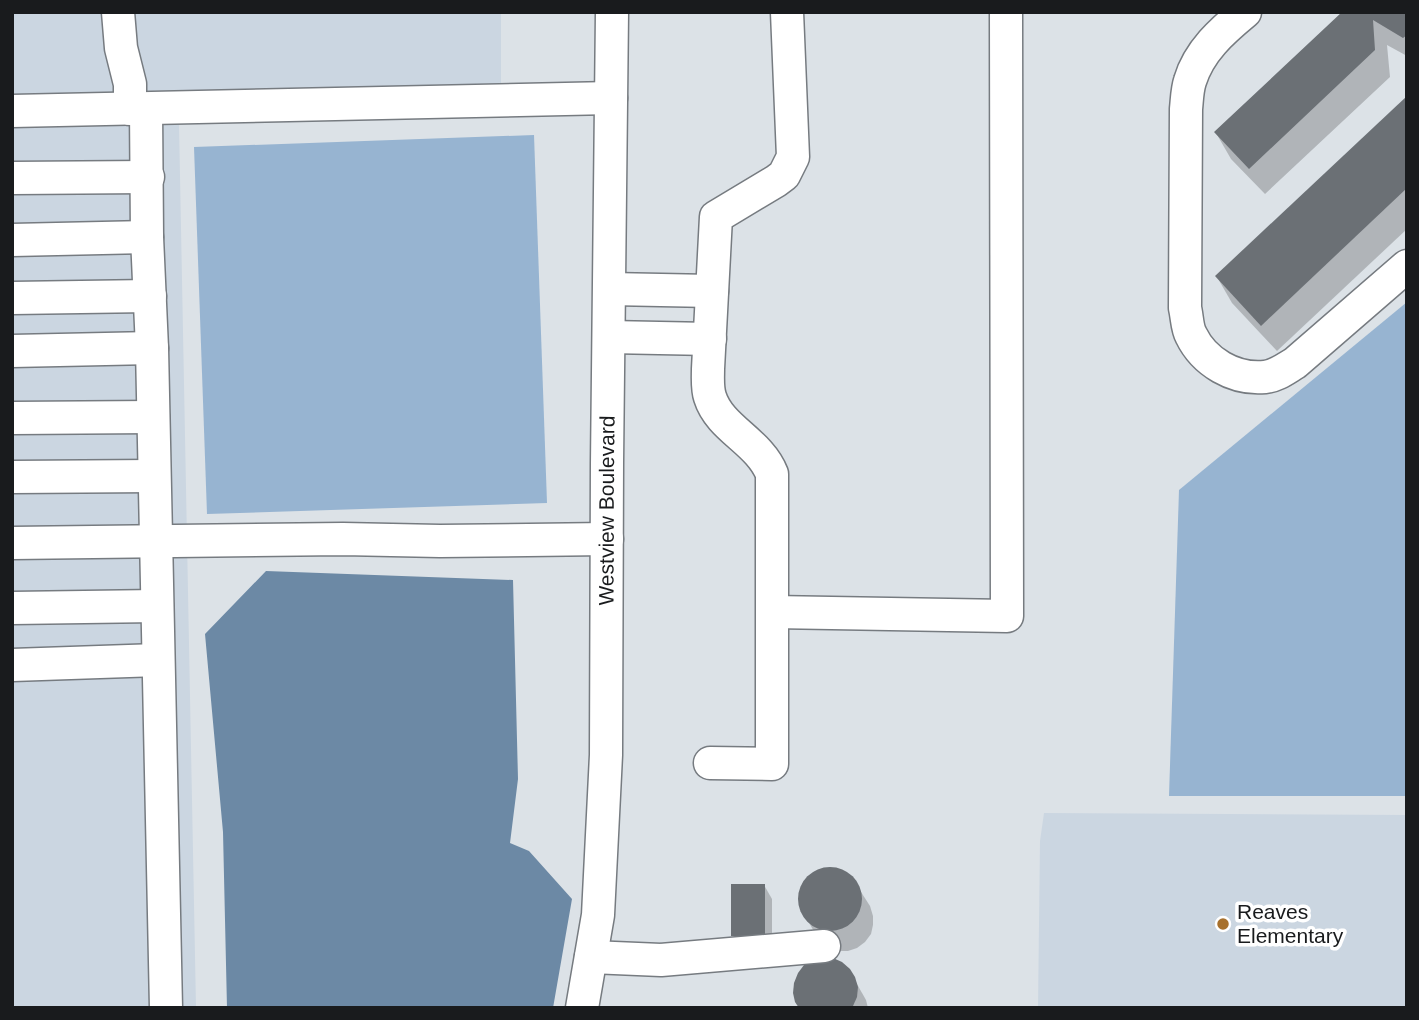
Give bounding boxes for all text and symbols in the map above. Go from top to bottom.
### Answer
street label: Westview Boulevard [595,415,619,606]
place label: Reaves Elementary [1237,900,1344,947]
marker: Reaves Elementary [1215,916,1231,932]

